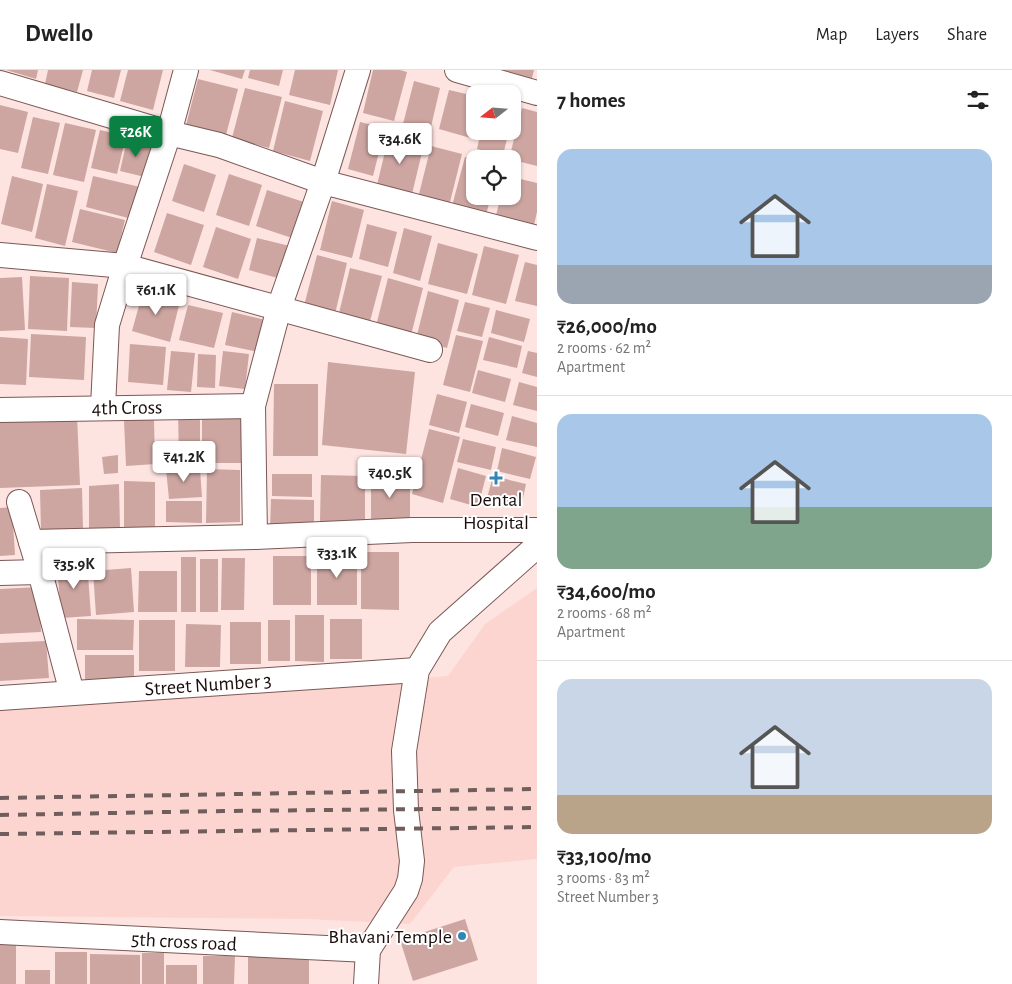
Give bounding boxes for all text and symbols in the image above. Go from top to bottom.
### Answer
text: Dwello [25,22,93,46]
text: Map [816,26,847,44]
text: Layers [875,26,919,44]
text: Share [947,26,987,44]
north arrow [466,85,521,140]
map controls [466,85,521,205]
icon: filters [964,86,992,114]
text: 7 homes [557,90,626,111]
pin: ₹26K [106,116,166,158]
pin: ₹34.6K [359,122,441,165]
text: ₹26K [120,124,152,140]
text: ₹34.6K [379,131,421,147]
button: locate [466,150,521,205]
icon: home [730,181,820,271]
pin: ₹61.1K [115,274,197,316]
text: ₹61.1K [137,282,175,298]
text: ₹26,000/mo [557,316,657,337]
text: 2 rooms · 62 m² [557,340,651,356]
text: Apartment [557,359,625,375]
street label: 4th Cross [91,397,163,419]
pin: ₹41.2K [143,440,225,483]
icon: home [730,447,820,537]
text: ₹41.2K [163,449,205,465]
pin: ₹40.5K [349,456,431,499]
text: ₹40.5K [368,465,412,481]
marker: Dental Hospital [489,471,503,485]
place label: Dental Hospital [463,490,529,533]
pin: ₹33.1K [296,536,378,579]
text: ₹33.1K [317,545,357,561]
pin: ₹35.9K [33,548,115,590]
text: ₹35.9K [53,556,95,572]
text: ₹34,600/mo [557,581,656,602]
text: 2 rooms · 68 m² [557,605,651,621]
text: Apartment [557,624,625,640]
street label: Street Number 3 [144,671,272,699]
icon: home [730,712,820,802]
text: ₹33,100/mo [557,846,651,867]
text: 3 rooms · 83 m² [557,870,650,886]
text: Street Number 3 [557,889,659,905]
place label: Bhavani Temple [328,927,452,947]
street label: 5th cross road [130,929,237,955]
marker: Bhavani Temple [456,930,468,942]

